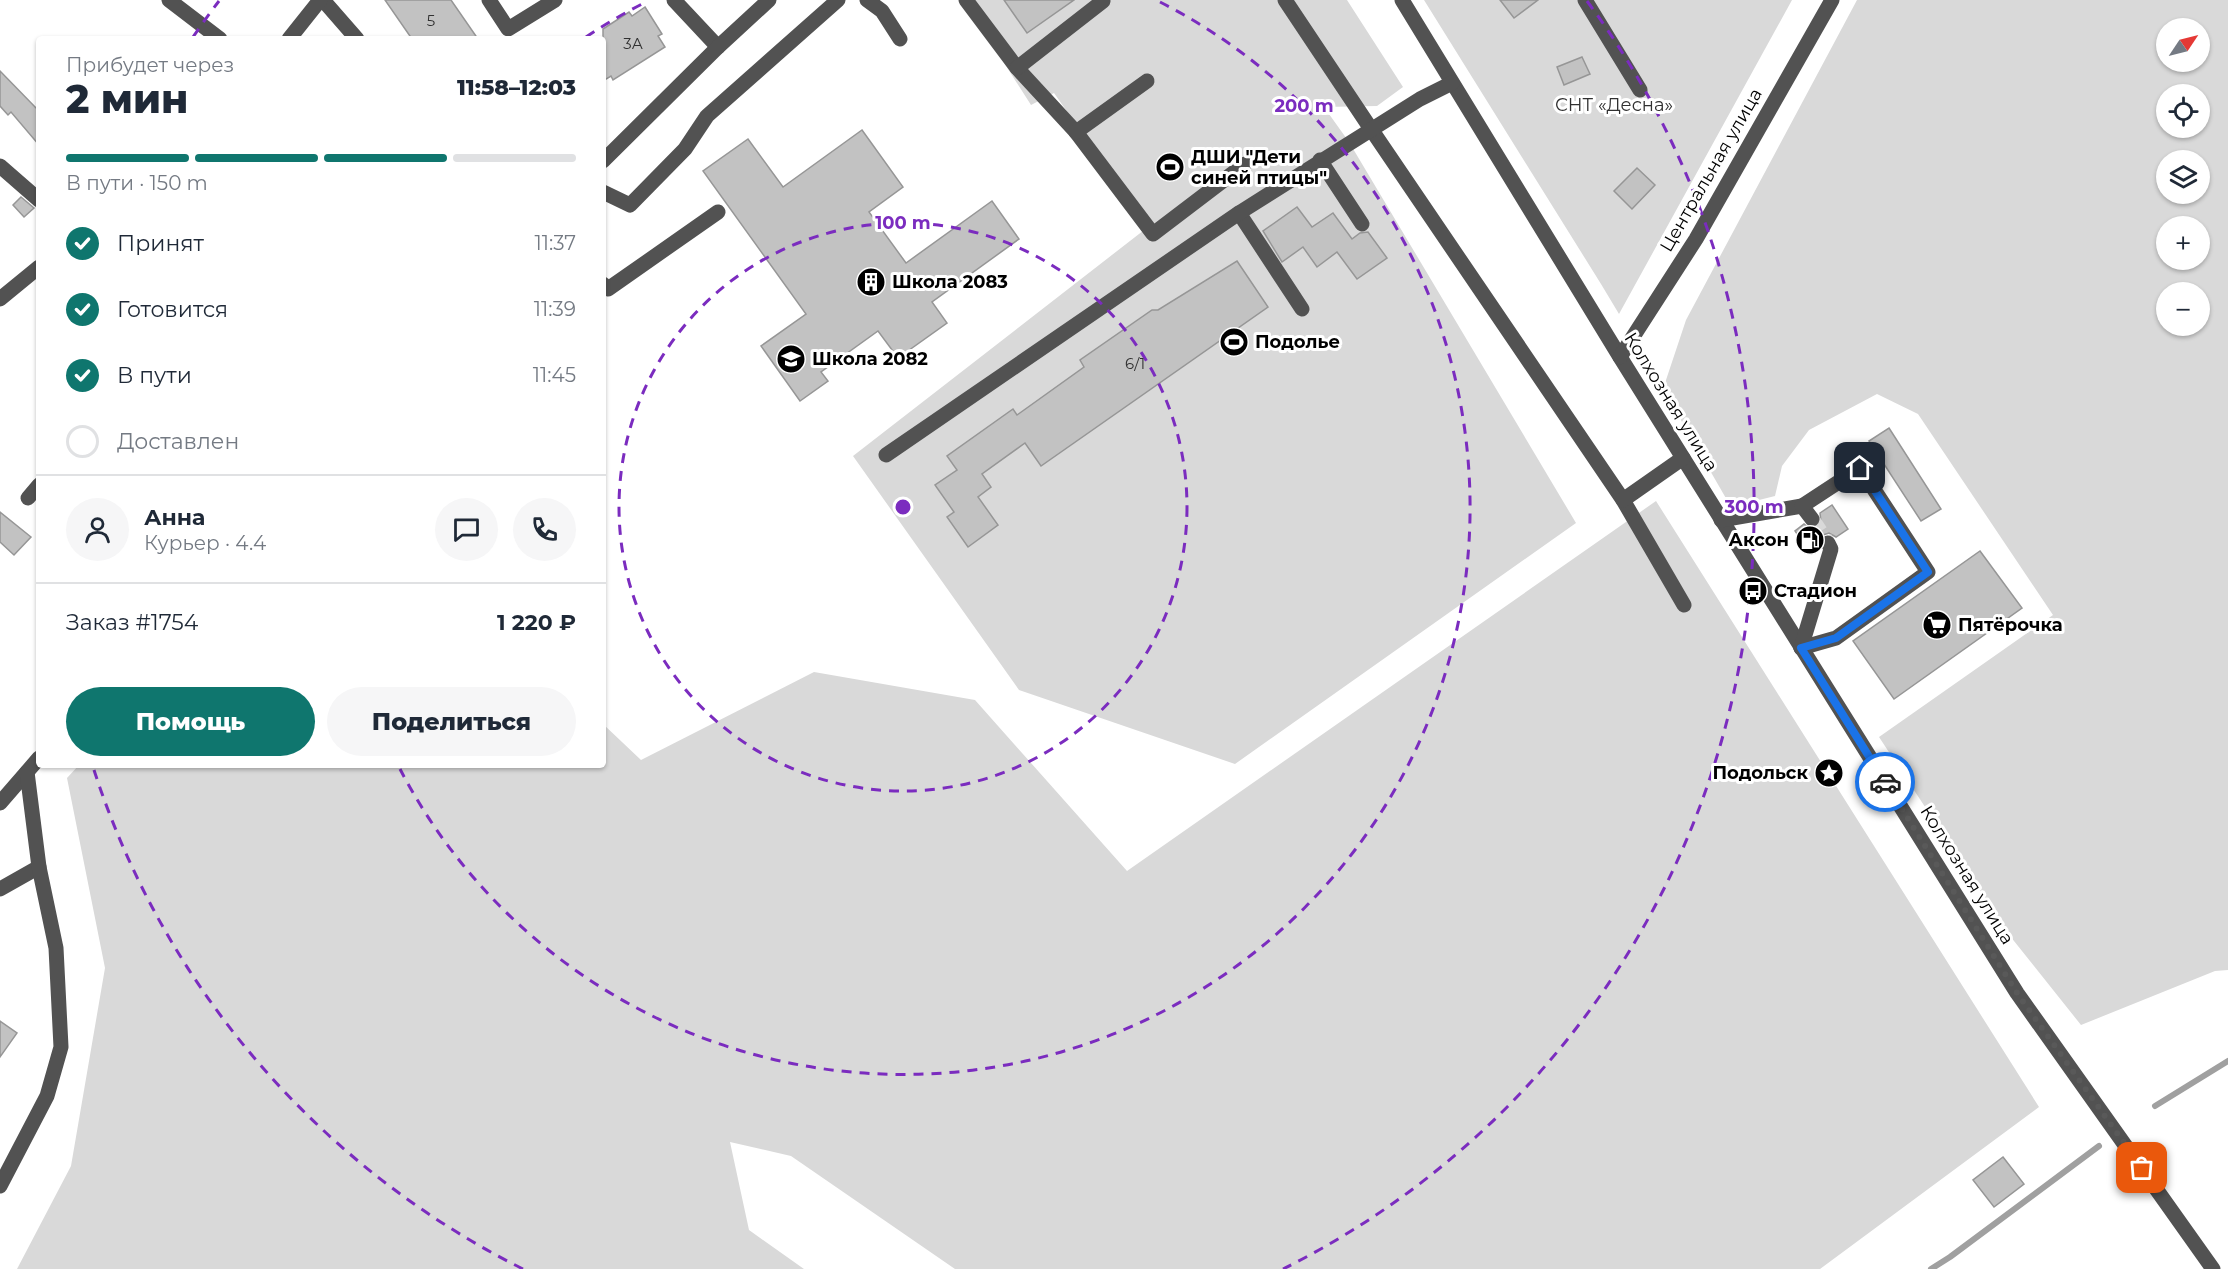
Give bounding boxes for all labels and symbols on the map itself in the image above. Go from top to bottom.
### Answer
house number: 5 [427,11,435,30]
north arrow [2156,18,2210,72]
house number: 3А [623,34,643,53]
street label: Центральная улица [1655,84,1767,256]
park label: СНТ «Десна» [1555,94,1673,116]
text: 200 m [1274,95,1334,117]
place label: ДШИ "Дети синей птицы" [1191,146,1327,189]
sports icon: ДШИ "Дети синей птицы" [1154,151,1186,183]
text: 100 m [875,212,931,234]
building icon: Школа 2083 [855,266,887,298]
place label: Школа 2083 [892,271,1008,293]
sports icon: Подолье [1218,326,1250,358]
street label: Колхозная улица [1619,329,1723,475]
place label: Подолье [1255,331,1340,353]
school or university icon: Школа 2082 [775,343,807,375]
place label: Школа 2082 [812,348,928,370]
house number: 6/1 [1125,354,1145,373]
pin [1834,442,1885,493]
text: 300 m [1723,496,1784,518]
centre of rings [893,497,913,517]
fuel station icon: Аксон [1794,524,1826,556]
place label: Аксон [1729,529,1789,551]
bus stop icon: Стадион [1737,575,1769,607]
place label: Стадион [1774,580,1857,602]
supermarket icon: Пятёрочка [1921,609,1953,641]
place label: Пятёрочка [1958,614,2063,636]
courier [1855,752,1915,812]
place icon: Подольск [1813,757,1845,789]
place label: Подольск [1712,762,1808,784]
street label: Колхозная улица [1915,802,2019,948]
pin [2116,1142,2167,1193]

